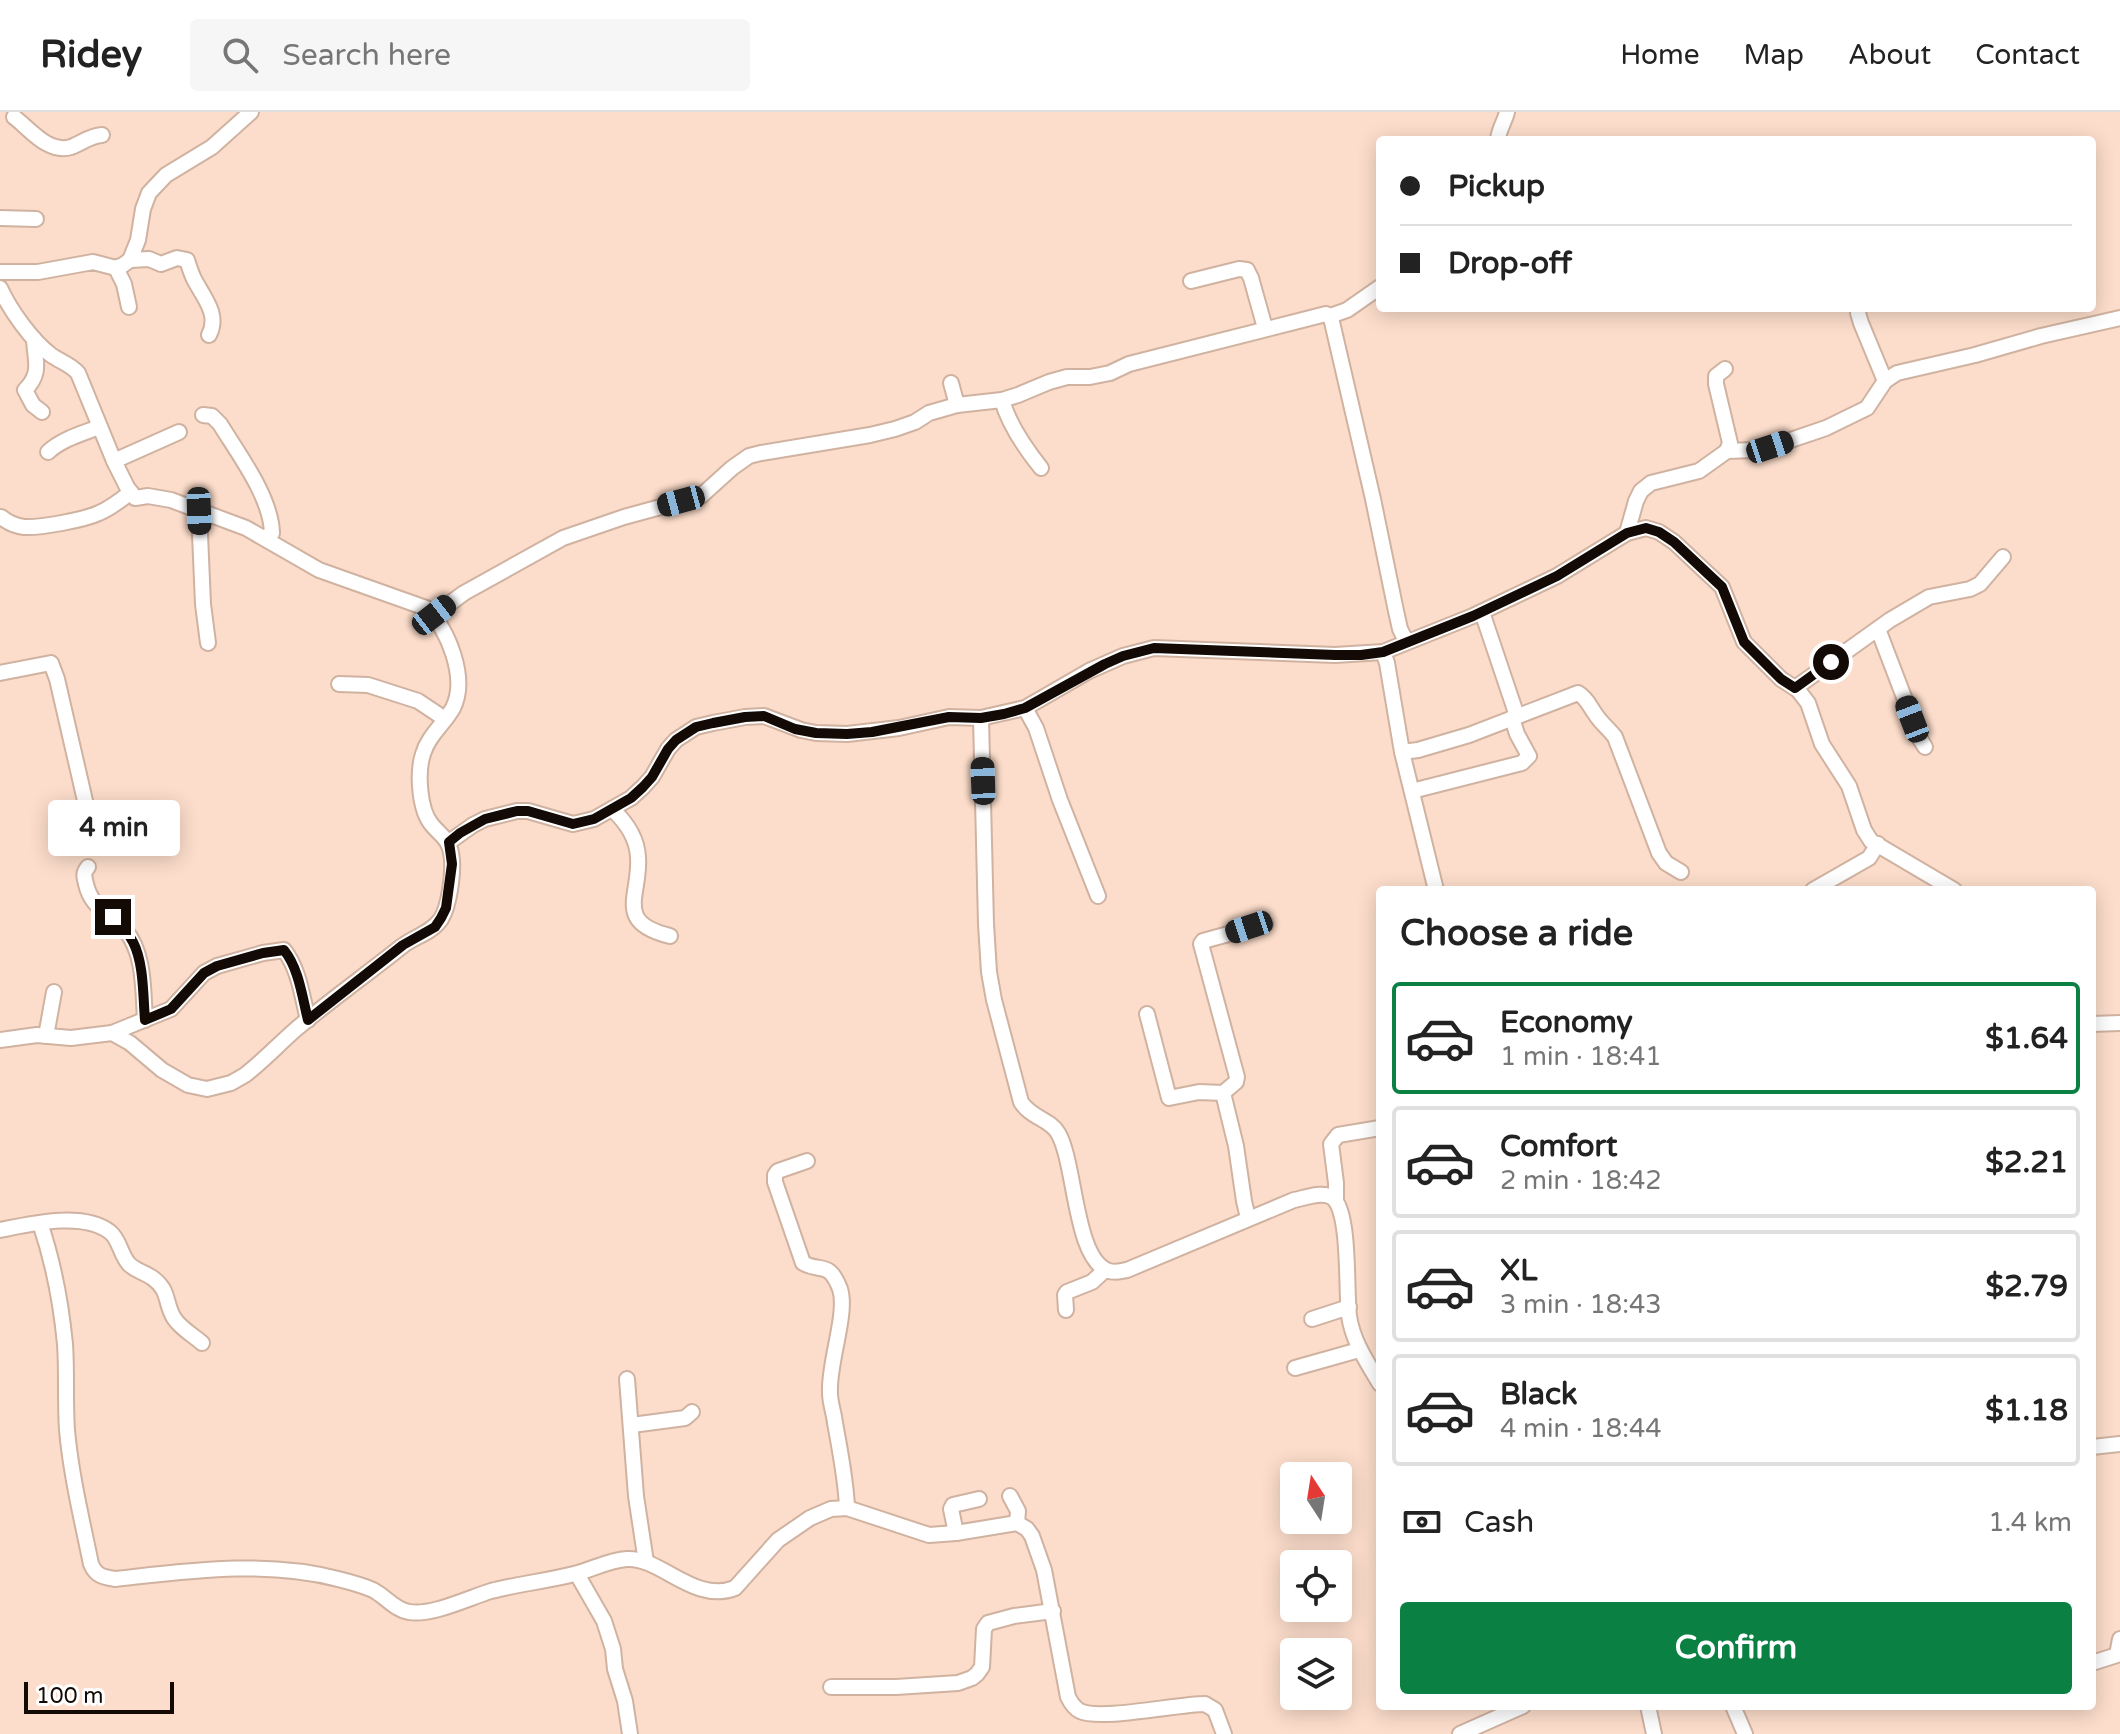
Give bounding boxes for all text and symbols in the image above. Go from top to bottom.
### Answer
search box [190,19,750,91]
text: Ridey [40,32,142,78]
icon: search [218,33,262,77]
text: Search here [282,37,451,74]
text: Home [1620,38,1700,72]
text: Map [1744,38,1804,72]
text: About [1848,38,1931,72]
text: Contact [1975,38,2080,72]
text: Pickup [1448,168,1545,205]
text: Drop-off [1448,245,1572,282]
car [1743,428,1797,466]
car [655,483,707,519]
car [186,487,212,535]
car [408,591,460,639]
route start [1813,644,1849,680]
car [1892,692,1932,746]
car [970,757,996,805]
callout: 4 min [47,801,179,857]
text: 4 min [79,812,149,843]
route end [95,899,131,935]
car [1222,908,1276,946]
text: Choose a ride [1400,912,1633,955]
icon: car [1404,1002,1476,1074]
text: Economy [1500,1004,1633,1041]
text: $1.64 [1985,1020,2068,1057]
text: 1 min · 18:41 [1500,1041,1662,1072]
icon: car [1404,1126,1476,1198]
text: Comfort [1500,1128,1618,1165]
text: $2.21 [1985,1144,2068,1181]
text: 2 min · 18:42 [1500,1165,1662,1196]
icon: car [1404,1250,1476,1322]
text: XL [1500,1252,1537,1289]
text: $2.79 [1986,1268,2068,1305]
text: 3 min · 18:43 [1500,1289,1662,1320]
icon: car [1404,1374,1476,1446]
text: Black [1500,1376,1577,1413]
text: $1.18 [1985,1392,2068,1429]
text: 4 min · 18:44 [1500,1413,1662,1444]
north arrow [1280,1462,1352,1534]
map controls [1280,1462,1352,1710]
icon: cash [1400,1500,1444,1544]
text: Cash [1464,1504,1534,1541]
text: 1.4 km [1988,1507,2072,1538]
button: locate [1280,1550,1352,1622]
button: Confirm [1400,1602,2072,1694]
button: layers [1280,1638,1352,1710]
scale bar [24,1678,174,1714]
text: 100 m [36,1683,103,1709]

